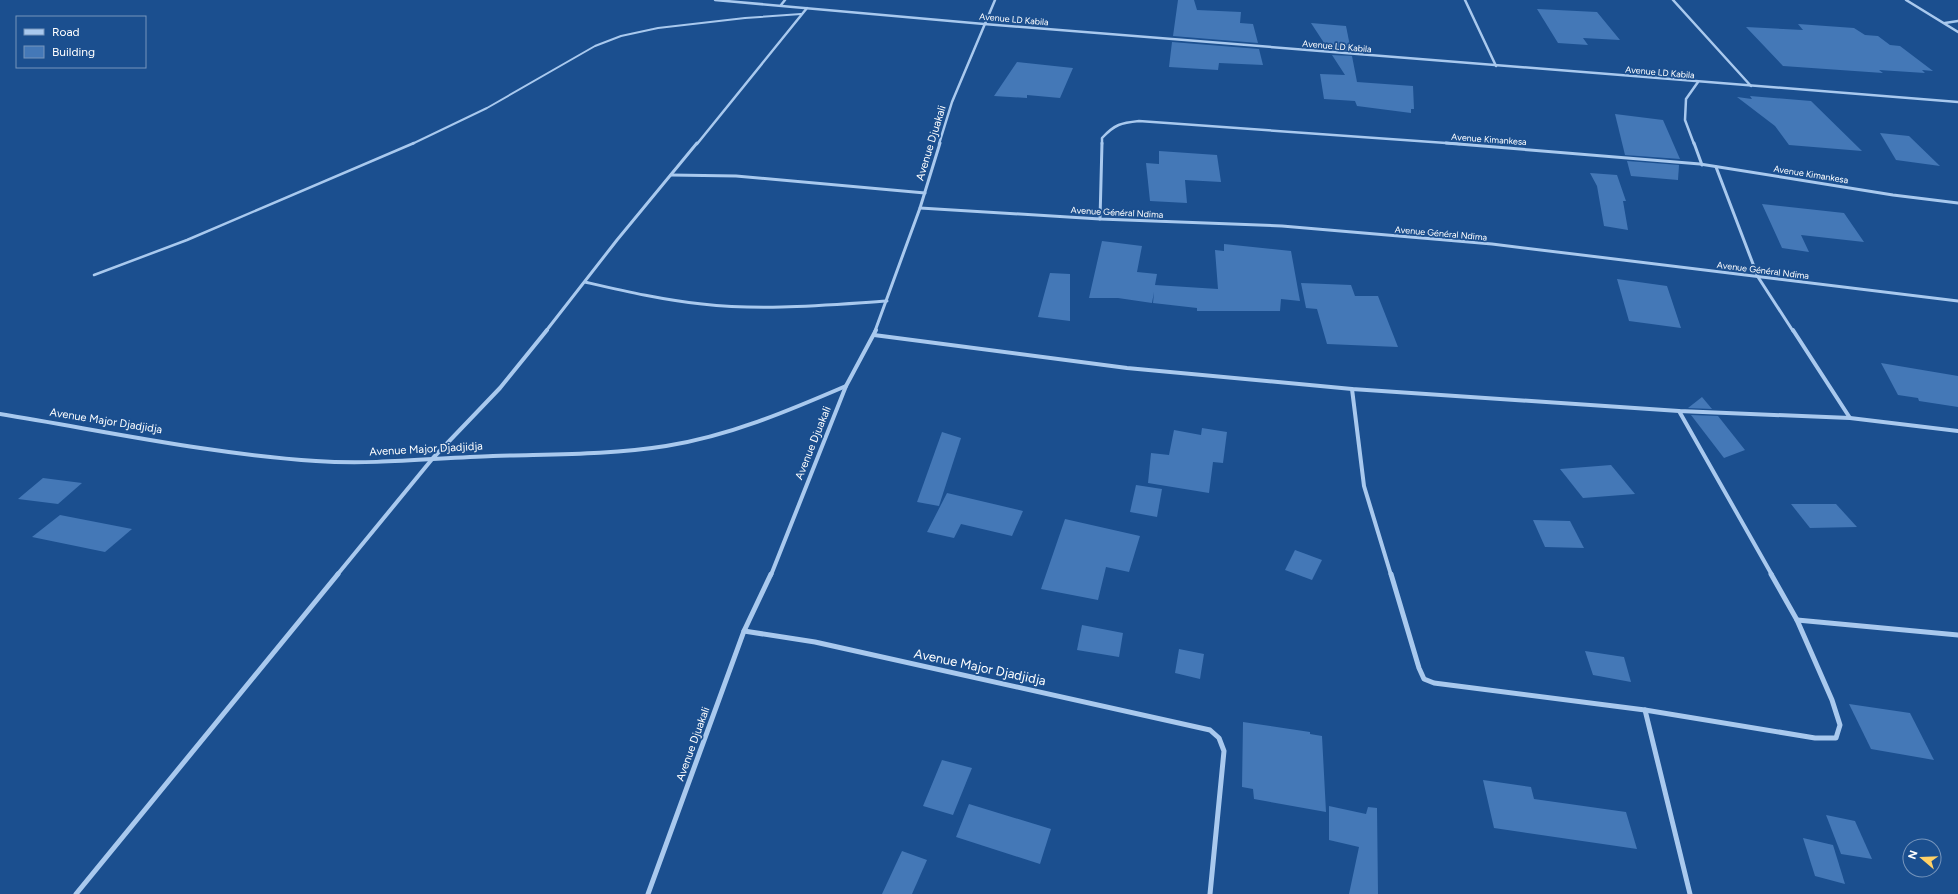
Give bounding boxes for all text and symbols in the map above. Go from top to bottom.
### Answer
street label: Avenue LD Kabila [979,10,1050,28]
legend [16,16,146,68]
text: Road [52,25,80,39]
street label: Avenue LD Kabila [1302,37,1373,55]
text: Building [52,45,95,59]
street label: Avenue LD Kabila [1625,63,1696,81]
street label: Avenue Djuakali [913,104,949,182]
street label: Avenue Kimankesa [1451,131,1527,147]
street label: Avenue Kimankesa [1773,163,1850,185]
street label: Avenue Général Ndima [1070,204,1164,220]
street label: Avenue Général Ndima [1394,223,1488,243]
street label: Avenue Général Ndima [1716,259,1810,281]
street label: Avenue Djuakali [792,404,834,482]
street label: Avenue Major Djadjidja [49,406,163,436]
street label: Avenue Major Djadjidja [369,440,483,458]
street label: Avenue Major Djadjidja [913,646,1047,688]
street label: Avenue Djuakali [674,705,712,783]
north arrow [1902,838,1942,878]
text: N [1905,849,1921,861]

